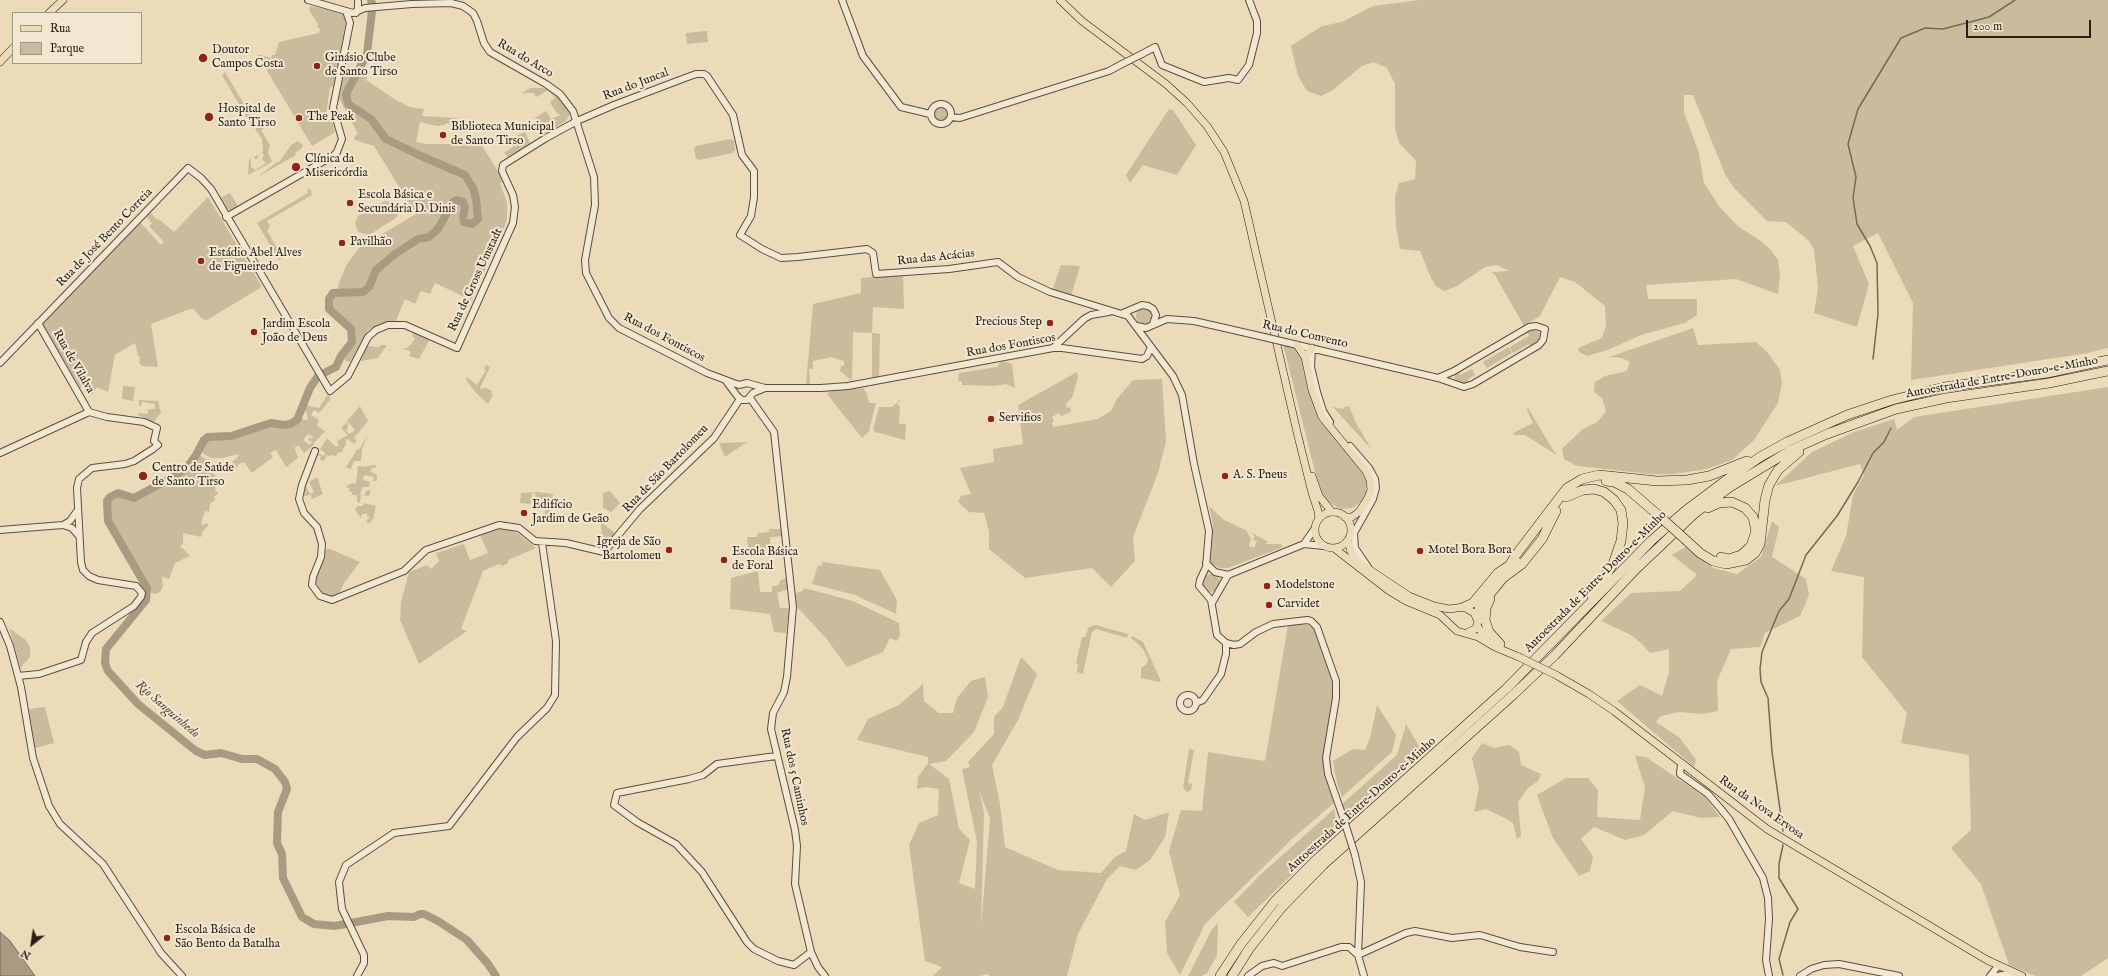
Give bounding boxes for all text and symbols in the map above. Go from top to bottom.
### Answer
legend [12,12,142,64]
scale bar [1968,12,2093,38]
text: 200 m [1973,19,2002,34]
text: Rua [50,21,70,36]
street label: Rua do Arco [494,37,556,81]
text: Parque [50,41,84,56]
place label: Doutor Campos Costa [212,44,283,72]
marker: Doutor Campos Costa [197,52,209,64]
place label: Ginásio Clube de Santo Tirso [325,52,397,80]
marker: Ginásio Clube de Santo Tirso [312,61,322,71]
street label: Rua do Juncal [601,66,671,104]
place label: Hospital de Santo Tirso [218,103,276,131]
marker: Hospital de Santo Tirso [203,111,215,123]
place label: The Peak [307,111,354,125]
marker: The Peak [294,113,304,123]
place label: Biblioteca Municipal de Santo Tirso [451,121,554,149]
marker: Biblioteca Municipal de Santo Tirso [438,130,448,140]
place label: Clínica da Misericórdia [305,153,368,181]
marker: Clínica da Misericórdia [290,161,302,173]
street label: Rua de José Bento Correia [54,186,156,290]
place label: Escola Básica e Secundária D. Dinis [358,189,456,217]
marker: Escola Básica e Secundária D. Dinis [345,198,355,208]
street label: Rua de Gross Umstadt [446,226,506,334]
place label: Pavilhão [350,236,392,250]
marker: Pavilhão [337,238,347,248]
place label: Estádio Abel Alves de Figueiredo [209,247,302,275]
street label: Rua das Acácias [897,247,975,269]
marker: Estádio Abel Alves de Figueiredo [196,256,206,266]
street label: Rua dos Fontiscos [621,310,707,366]
place label: Precious Step [975,316,1042,330]
place label: Jardim Escola João de Deus [262,318,330,346]
marker: Precious Step [1045,318,1055,328]
street label: Rua do Convento [1261,318,1349,352]
marker: Jardim Escola João de Deus [249,327,259,337]
street label: Rua de Vilalva [49,328,97,396]
street label: Rua dos Fontiscos [965,331,1057,361]
street label: Autoestrada de Entre-Douro-e-Minho [1905,354,2099,402]
place label: Servifios [999,412,1041,426]
marker: Servifios [986,414,996,424]
street label: Rua de São Bartolomeu [620,422,712,516]
place label: Centro de Saúde de Santo Tirso [152,462,234,490]
place label: A. S. Pneus [1233,469,1287,483]
marker: Centro de Saúde de Santo Tirso [137,470,149,482]
marker: A. S. Pneus [1220,471,1230,481]
place label: Edifício Jardim de Geão [532,499,609,527]
marker: Edifício Jardim de Geão [519,508,529,518]
street label: Autoestrada de Entre-Douro-e-Minho [1522,508,1670,656]
place label: Igreja de São Bartolomeu [596,536,661,564]
place label: Motel Bora Bora [1428,544,1512,558]
marker: Igreja de São Bartolomeu [664,545,674,555]
place label: Escola Básica de Foral [732,546,798,574]
marker: Motel Bora Bora [1415,546,1425,556]
marker: Escola Básica de Foral [719,555,729,565]
place label: Modelstone [1275,579,1334,593]
marker: Modelstone [1262,581,1272,591]
place label: Carvidet [1277,598,1320,612]
marker: Carvidet [1264,600,1274,610]
water label: Rio Sanguinhedo [132,678,202,742]
street label: Rua dos 5 Caminhos [777,727,811,827]
street label: Autoestrada de Entre-Douro-e-Minho [1285,734,1439,876]
street label: Rua da Nova Ervosa [1716,773,1806,843]
north arrow [12,924,52,964]
place label: Escola Básica de São Bento da Batalha [175,924,280,952]
marker: Escola Básica de São Bento da Batalha [162,933,172,943]
text: N [18,946,34,963]

